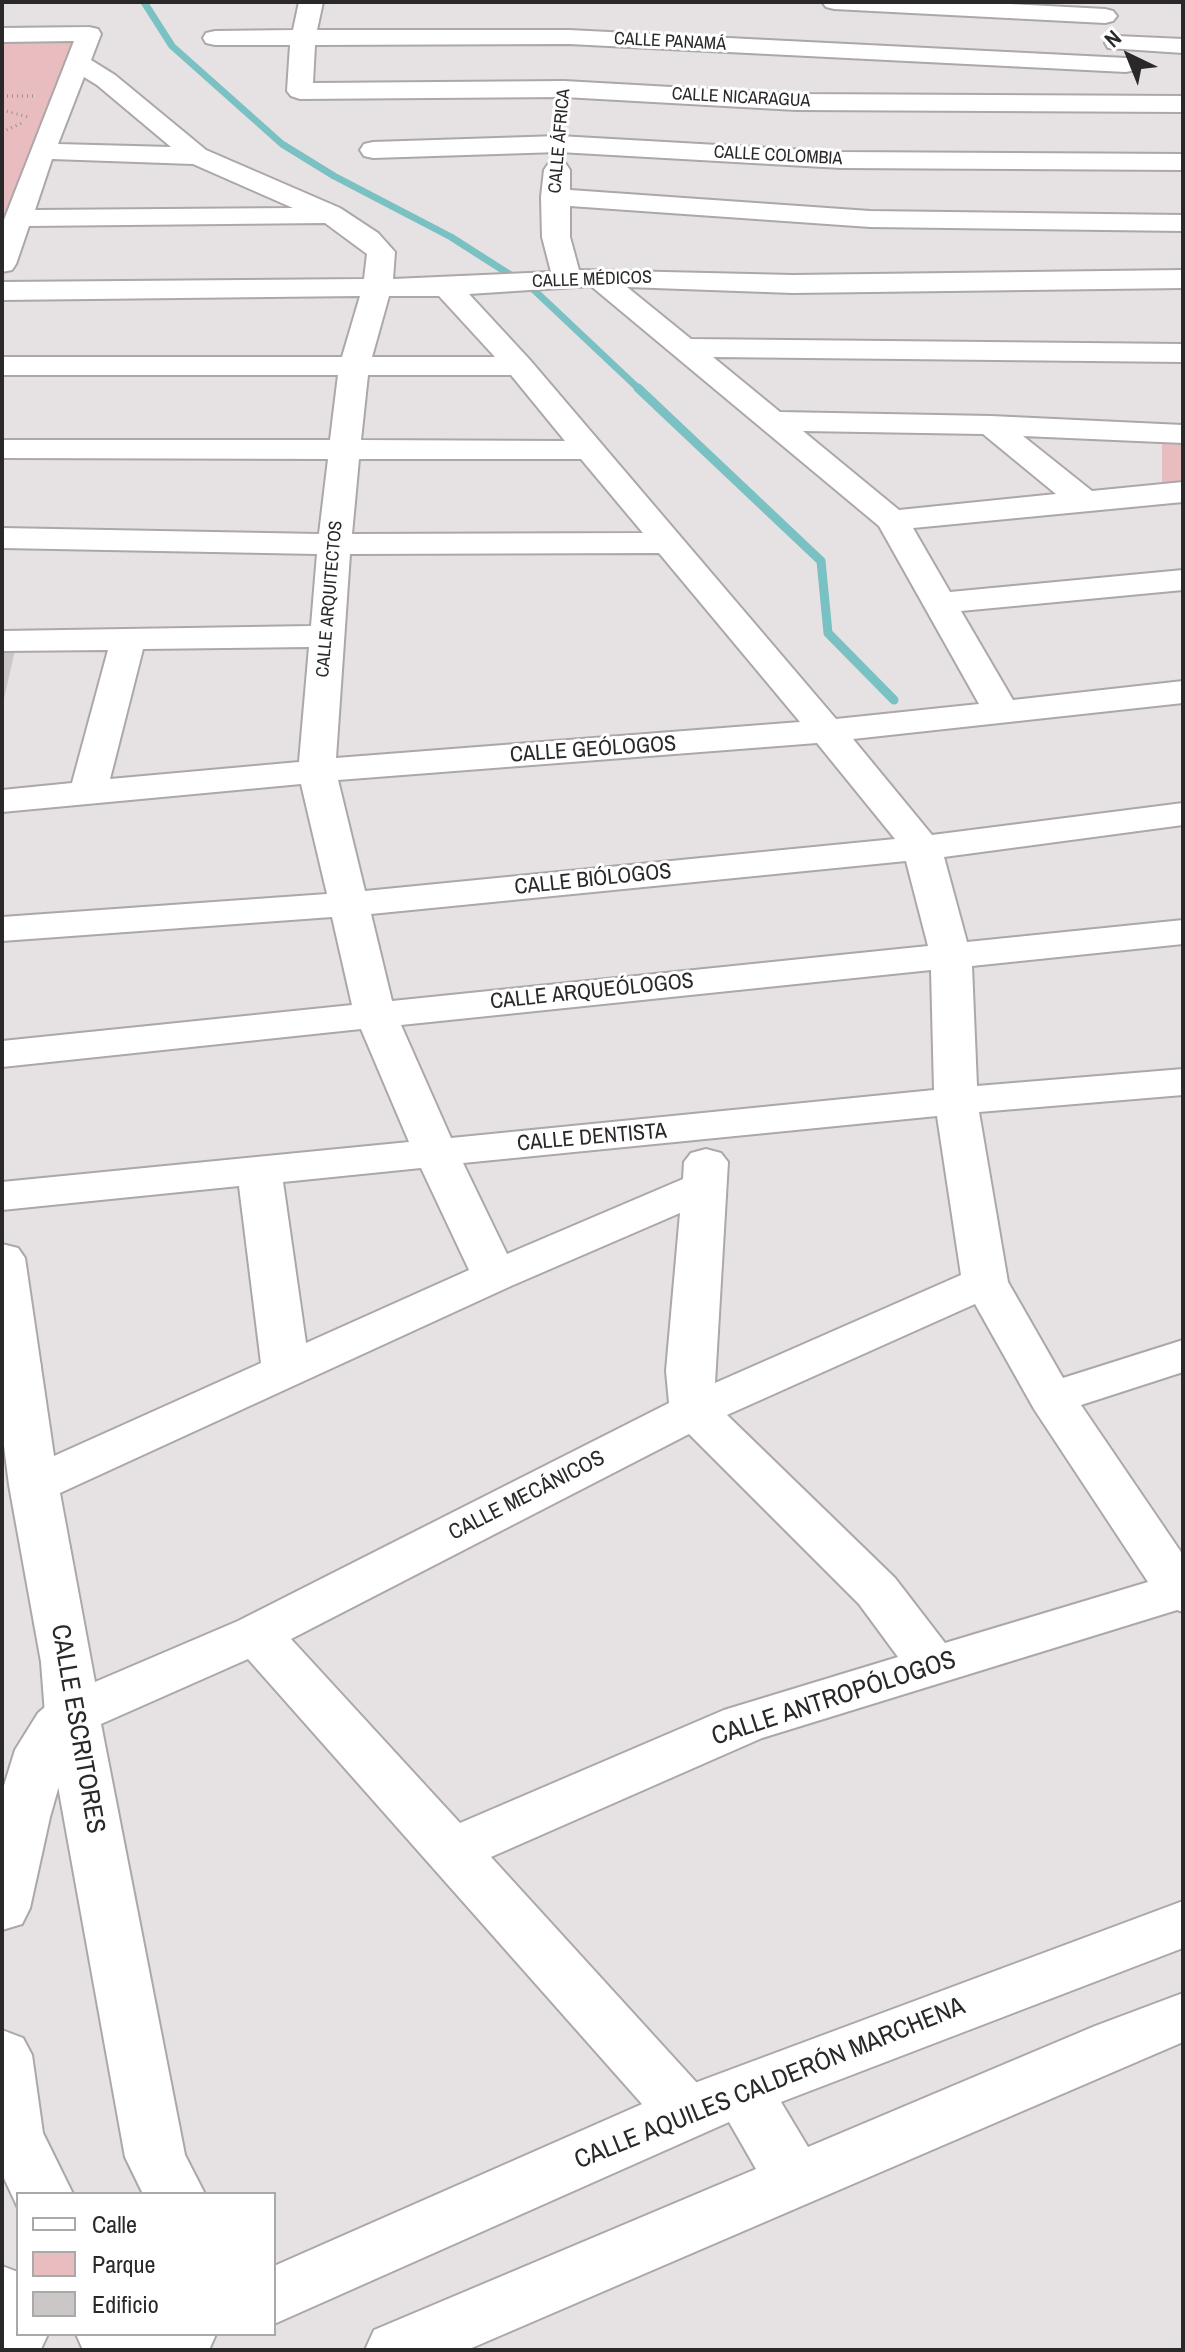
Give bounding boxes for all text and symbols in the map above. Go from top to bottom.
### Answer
north arrow [1089,16,1169,96]
text: N [1098,23,1128,54]
street label: CALLE PANAMÁ [613,28,727,56]
street label: CALLE NICARAGUA [671,84,811,112]
street label: CALLE ÁFRICA [545,88,575,194]
street label: CALLE COLOMBIA [713,142,843,170]
street label: CALLE MÉDICOS [532,267,652,293]
street label: CALLE ARQUITECTOS [312,520,348,678]
street label: CALLE GEÓLOGOS [509,731,677,769]
street label: CALLE BIÓLOGOS [513,859,673,901]
street label: CALLE ARQUEÓLOGOS [489,968,695,1016]
street label: CALLE DENTISTA [516,1118,668,1158]
street label: CALLE MECÁNICOS [445,1445,609,1547]
street label: CALLE ESCRITORES [43,1622,111,1836]
street label: CALLE ANTROPÓLOGOS [708,1645,960,1753]
street label: CALLE AQUILES CALDERÓN MARCHENA [570,1991,970,2177]
legend [16,2192,276,2336]
text: Calle [92,2208,137,2240]
text: Parque [92,2248,155,2280]
text: Edificio [92,2288,159,2320]

